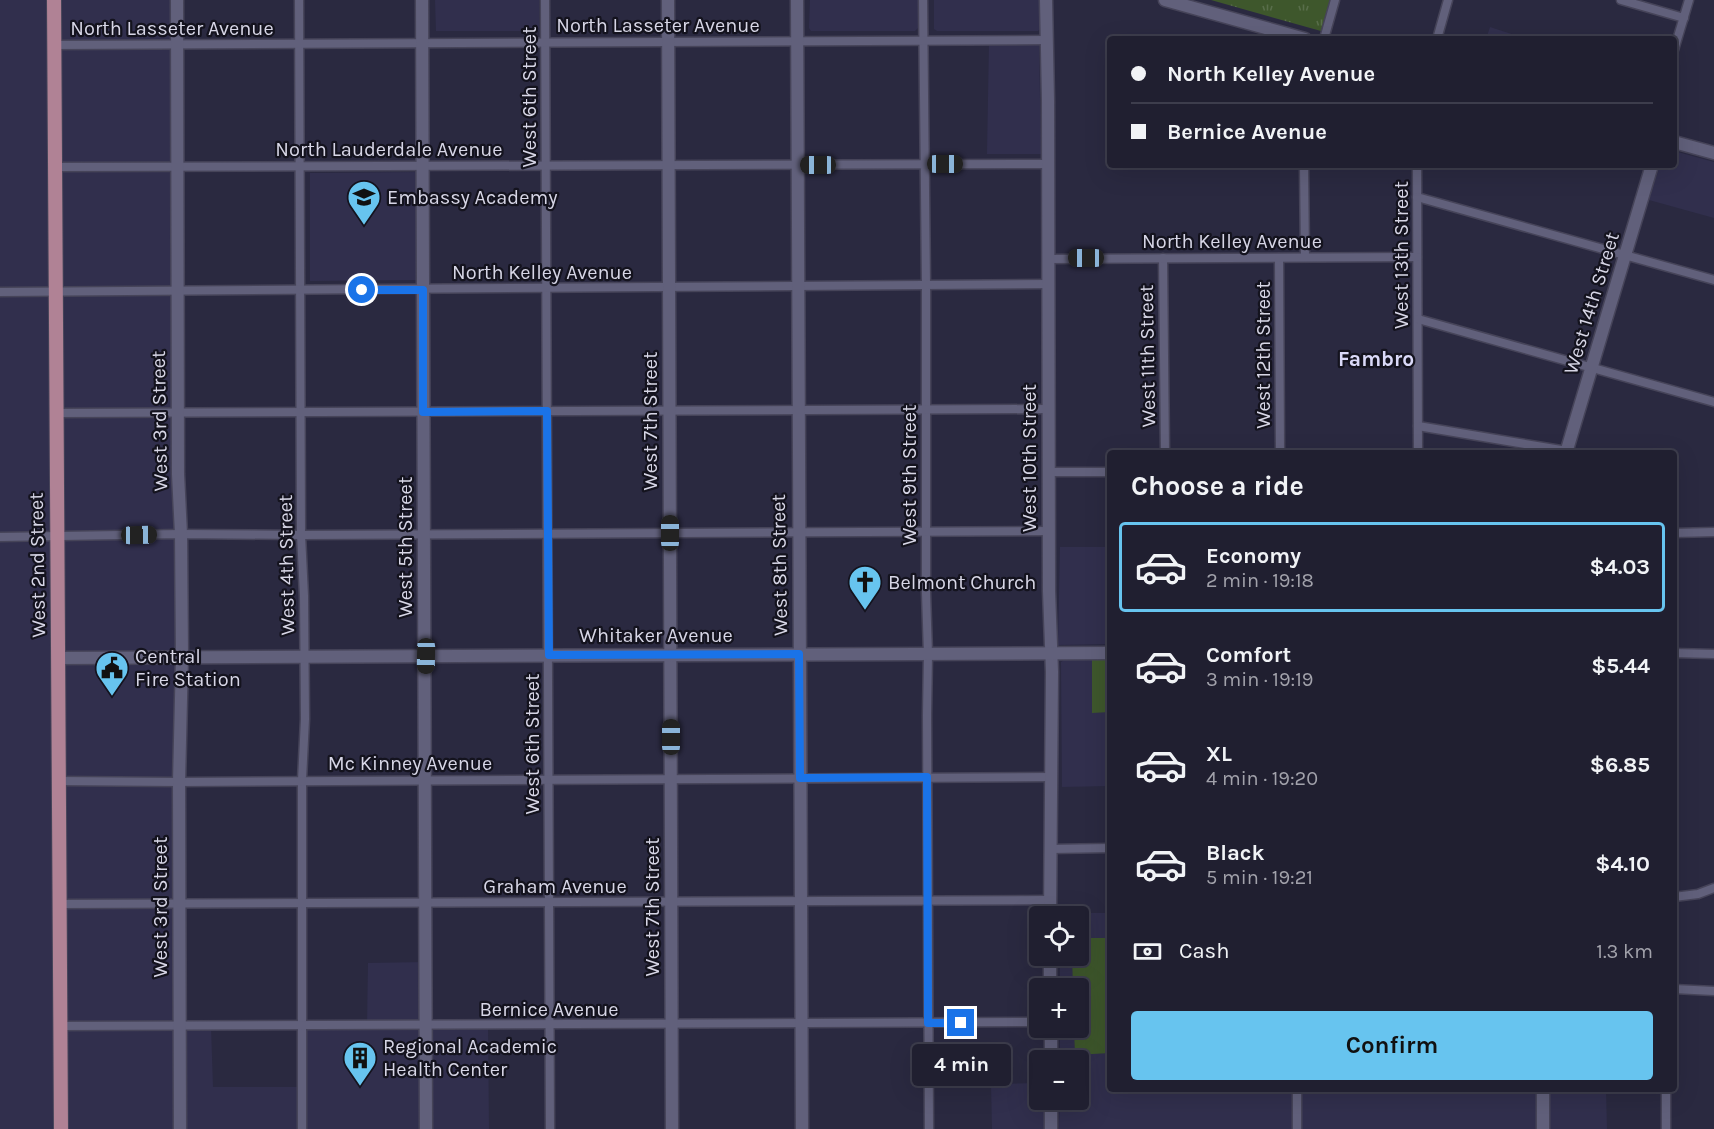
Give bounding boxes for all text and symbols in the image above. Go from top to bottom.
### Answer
street label: North Lasseter Avenue [556,14,760,37]
street label: North Lasseter Avenue [70,17,274,40]
street label: West 6th Street [518,26,541,167]
text: North Kelley Avenue [1167,61,1375,87]
text: Bernice Avenue [1167,119,1327,145]
street label: North Lauderdale Avenue [275,138,503,161]
car [927,155,963,173]
car [800,156,836,174]
school or university icon: Embassy Academy [346,179,382,226]
street label: West 13th Street [1390,181,1413,329]
place label: Embassy Academy [387,186,557,209]
street label: West 14th Street [1559,229,1624,377]
street label: North Kelley Avenue [1142,230,1322,253]
car [1068,249,1104,267]
street label: North Kelley Avenue [452,261,632,284]
route start [348,276,375,303]
street label: West 12th Street [1252,281,1275,429]
street label: West 11th Street [1135,284,1160,428]
district label: Fambro [1338,347,1414,371]
street label: West 3rd Street [147,350,172,492]
street label: West 7th Street [639,351,662,490]
street label: West 10th Street [1018,384,1041,532]
street label: West 9th Street [898,404,921,546]
text: Choose a ride [1131,470,1304,502]
street label: West 5th Street [394,476,417,617]
street label: West 2nd Street [25,492,50,638]
street label: West 8th Street [767,493,792,636]
street label: West 4th Street [274,494,299,636]
car [661,515,679,551]
car [121,526,157,544]
icon: car [1134,540,1188,594]
text: Economy [1206,543,1301,569]
text: $4.03 [1589,554,1650,580]
church icon: Belmont Church [847,564,883,611]
text: 2 min · 19:18 [1206,569,1314,592]
place label: Belmont Church [888,571,1036,594]
street label: Whitaker Avenue [579,624,733,647]
car [417,638,435,674]
icon: car [1134,639,1188,693]
text: Comfort [1206,642,1291,668]
place label: Central Fire Station [135,645,241,691]
public building icon: Central Fire Station [94,650,130,697]
text: $5.44 [1591,653,1650,679]
text: 3 min · 19:19 [1206,668,1313,691]
street label: West 6th Street [521,673,544,814]
car [662,719,680,755]
icon: car [1134,738,1188,792]
text: XL [1206,741,1232,767]
street label: Mc Kinney Avenue [328,752,492,775]
text: $6.85 [1590,752,1650,778]
text: 4 min · 19:20 [1206,767,1318,790]
street label: West 3rd Street [149,836,172,977]
street label: West 7th Street [641,837,664,976]
icon: car [1134,837,1188,891]
text: Black [1206,840,1265,866]
text: $4.10 [1595,851,1650,877]
text: 5 min · 19:21 [1206,866,1313,889]
street label: Graham Avenue [483,875,627,898]
map controls [1029,906,1089,1110]
button: locate [1029,906,1089,966]
icon: cash [1131,935,1164,968]
text: Cash [1179,938,1229,964]
text: 1.3 km [1596,940,1653,963]
button: + [1029,978,1089,1038]
street label: Bernice Avenue [479,998,619,1021]
route end [947,1009,974,1036]
button: Confirm [1131,1011,1653,1080]
place label: Regional Academic Health Center [383,1035,557,1081]
building icon: Regional Academic Health Center [342,1040,378,1087]
callout: 4 min [912,1044,1010,1086]
button: − [1029,1050,1089,1110]
text: 4 min [934,1053,989,1076]

